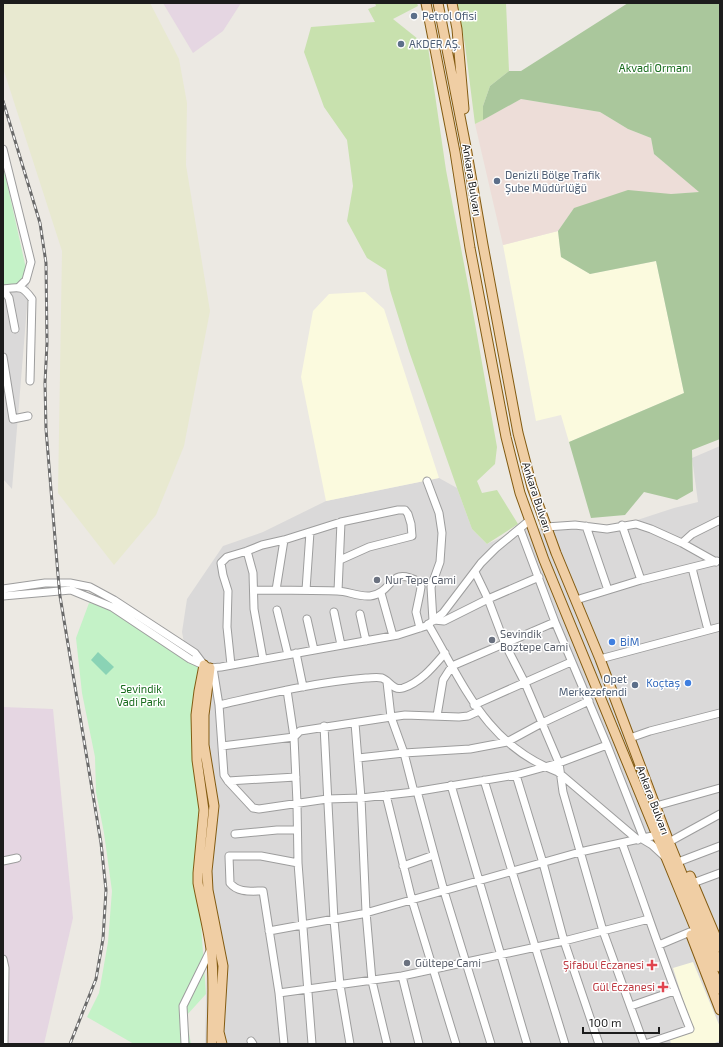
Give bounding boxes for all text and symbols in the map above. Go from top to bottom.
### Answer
place label: Petrol Ofisi [422,9,477,22]
marker: Petrol Ofisi [409,11,419,21]
place label: AKDER AŞ. [409,37,460,52]
marker: AKDER AŞ. [396,39,406,49]
park label: Akvadi Ormanı [619,61,691,74]
street label: Ankara Bulvarı [460,143,485,217]
place label: Denizli Bölge Trafik Şube Müdürlüğü [505,168,600,196]
marker: Denizli Bölge Trafik Şube Müdürlüğü [492,176,502,186]
street label: Ankara Bulvarı [520,460,555,534]
place label: Nur Tepe Cami [385,573,456,586]
marker: Nur Tepe Cami [372,575,382,585]
place label: Sevindik Boztepe Cami [500,627,568,653]
marker: Sevindik Boztepe Cami [487,635,497,645]
place label: BİM [620,635,639,648]
marker: BİM [607,637,617,647]
place label: Opet Merkezefendi [559,672,627,698]
place label: Koçtaş [646,676,680,690]
marker: Koçtaş [683,678,693,688]
marker: Opet Merkezefendi [630,680,640,690]
park label: Sevindik Vadi Parkı [116,682,166,708]
street label: Ankara Bulvarı [634,763,673,836]
place label: Gültepe Cami [415,956,481,969]
marker: Gültepe Cami [402,958,412,968]
place label: Şifabul Eczanesi [563,958,644,973]
marker: Şifabul Eczanesi [647,960,657,970]
place label: Gül Eczanesi [593,980,655,993]
marker: Gül Eczanesi [658,982,668,992]
scale bar [583,1009,659,1035]
text: 100 m [589,1015,621,1029]

